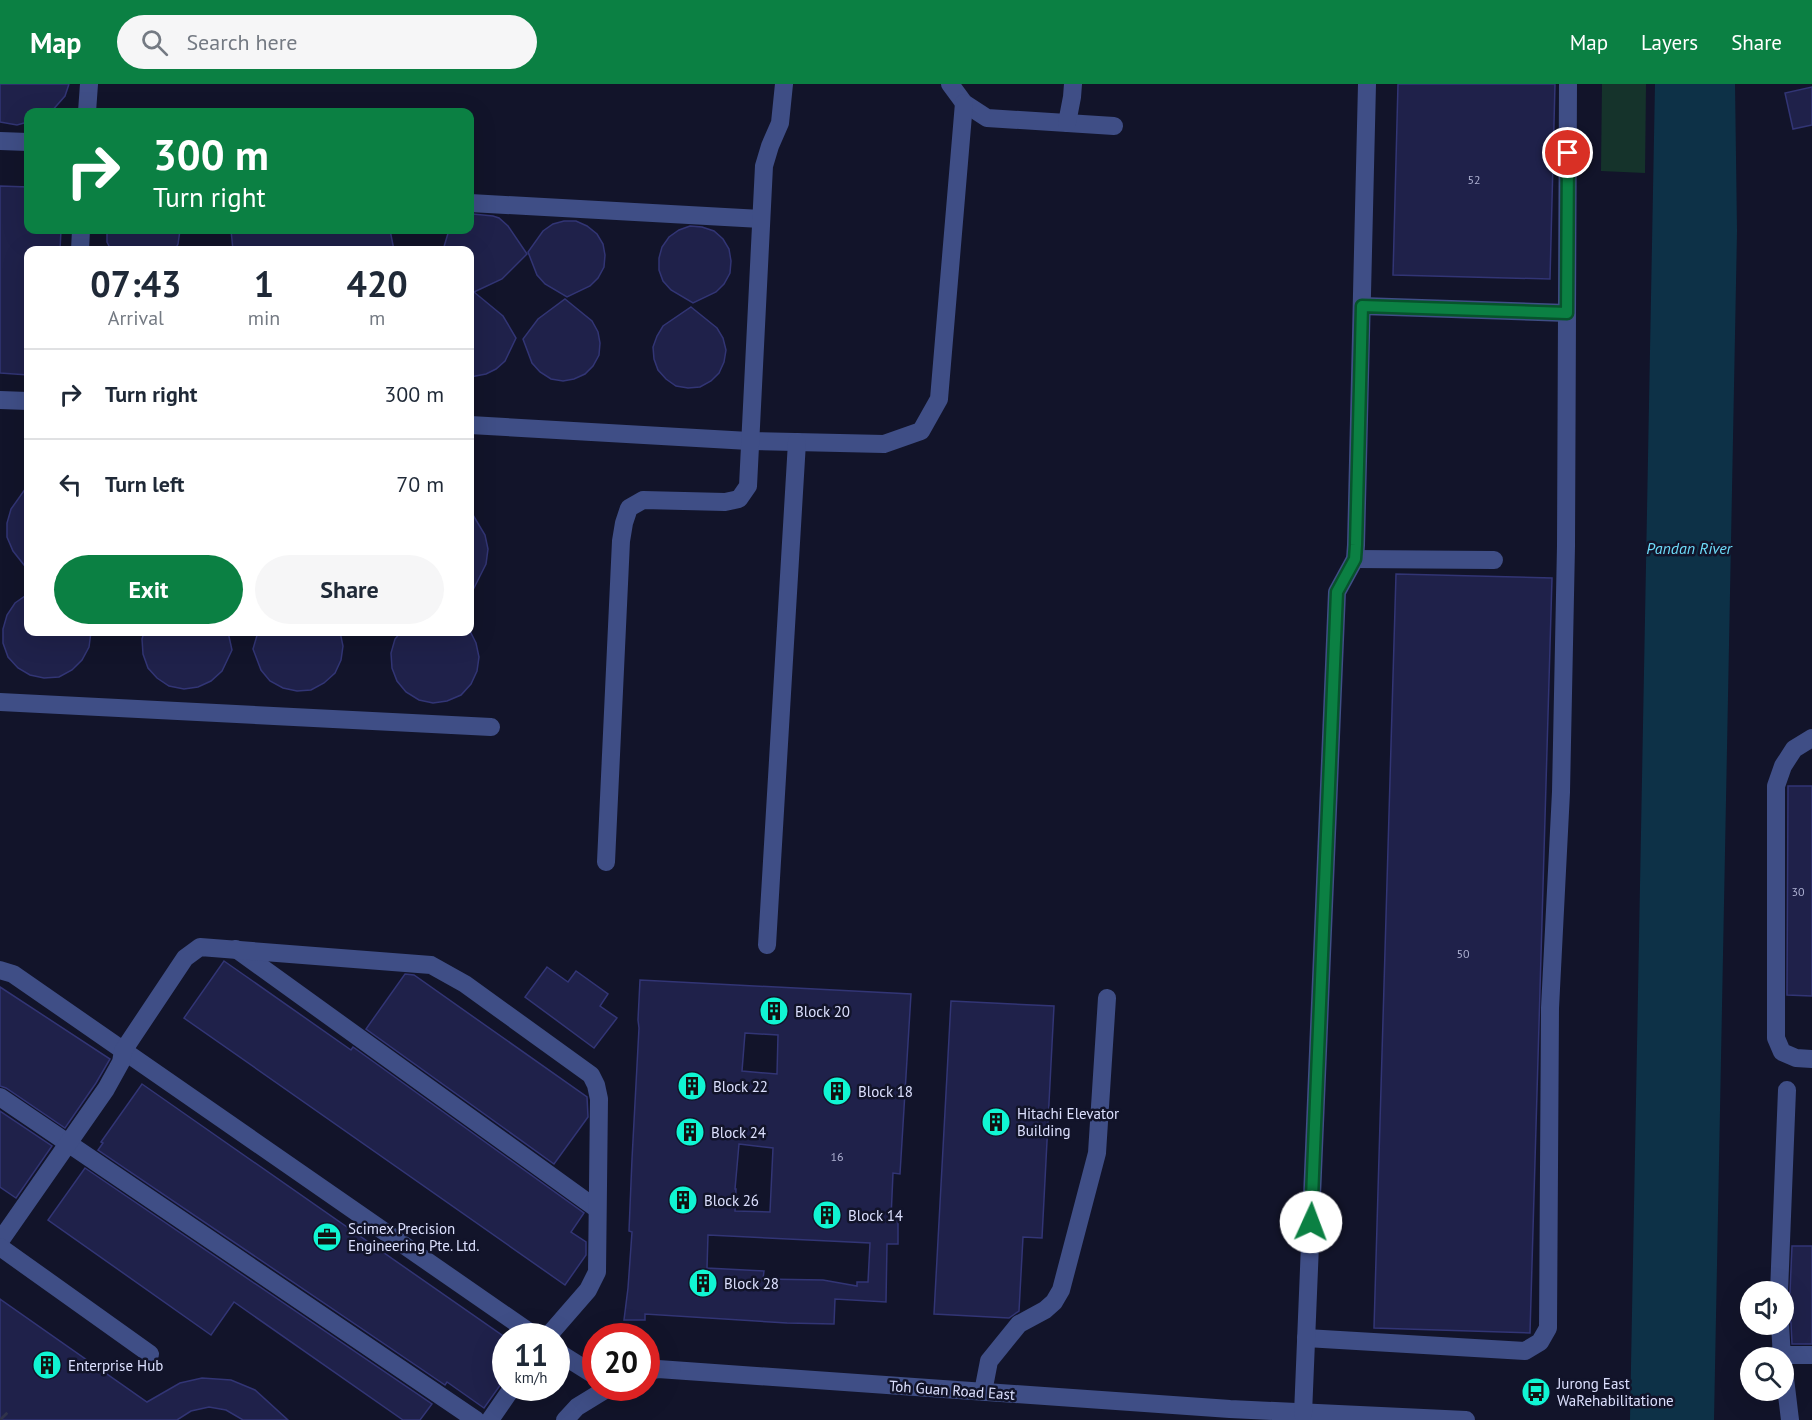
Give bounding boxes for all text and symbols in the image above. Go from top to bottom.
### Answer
search box [117,15,537,69]
text: Map [30,24,81,61]
icon: search [138,26,171,59]
text: Search here [186,28,297,56]
text: Map [1570,29,1608,56]
text: Layers [1641,29,1698,56]
text: Share [1731,29,1782,56]
text: 300 m [153,127,269,182]
pin [1542,127,1593,178]
icon: right [54,132,132,210]
icon: arrive [1551,136,1584,169]
house number: 52 [1467,172,1481,187]
text: Turn right [153,180,266,214]
text: 07:43 [90,260,182,307]
text: 1 [254,260,274,307]
text: 420 [347,260,408,307]
text: Arrival [108,305,164,331]
text: min [248,305,280,331]
text: m [369,305,385,331]
icon: right [54,378,87,411]
text: Turn right [105,380,197,408]
text: 300 m [384,380,444,408]
icon: left [54,468,87,501]
text: Turn left [105,470,185,498]
text: 70 m [396,470,444,498]
water label: Pandan River [1646,538,1734,558]
button: Exit [54,555,243,624]
button: Share [255,555,444,624]
house number: 30 [1791,884,1805,899]
house number: 50 [1456,946,1470,961]
building icon: Block 20 [758,995,790,1027]
place label: Block 20 [795,1002,850,1021]
building icon: Block 22 [676,1070,708,1102]
building icon: Block 18 [821,1075,853,1107]
place label: Block 22 [713,1077,768,1096]
place label: Block 18 [858,1082,913,1101]
place label: Hitachi Elevator Building [1017,1104,1119,1140]
building icon: Hitachi Elevator Building [980,1106,1012,1138]
building icon: Block 24 [674,1116,706,1148]
place label: Block 24 [711,1123,766,1142]
house number: 16 [830,1149,844,1164]
building icon: Block 26 [667,1184,699,1216]
position arrow [1279,1190,1343,1254]
place label: Block 26 [704,1191,759,1210]
building icon: Block 14 [811,1199,843,1231]
place label: Block 14 [848,1206,903,1225]
place label: Scimex Precision Engineering Pte. Ltd. [348,1219,479,1255]
office icon: Scimex Precision Engineering Pte. Ltd. [311,1221,343,1253]
building icon: Block 28 [687,1267,719,1299]
place label: Block 28 [724,1274,779,1293]
map controls [1740,1281,1794,1401]
button: sound [1740,1281,1794,1335]
speed limit sign: 20 [582,1323,660,1401]
text: 11 [514,1335,548,1374]
button: search [1740,1347,1794,1401]
building icon: Enterprise Hub [31,1349,63,1381]
place label: Enterprise Hub [68,1356,163,1375]
text: km/h [515,1368,547,1387]
place label: Jurong East WaRehabilitatione [1556,1374,1674,1410]
street label: Toh Guan Road East [888,1376,1016,1404]
bus stop icon: Jurong East WaRehabilitatione [1520,1376,1552,1408]

